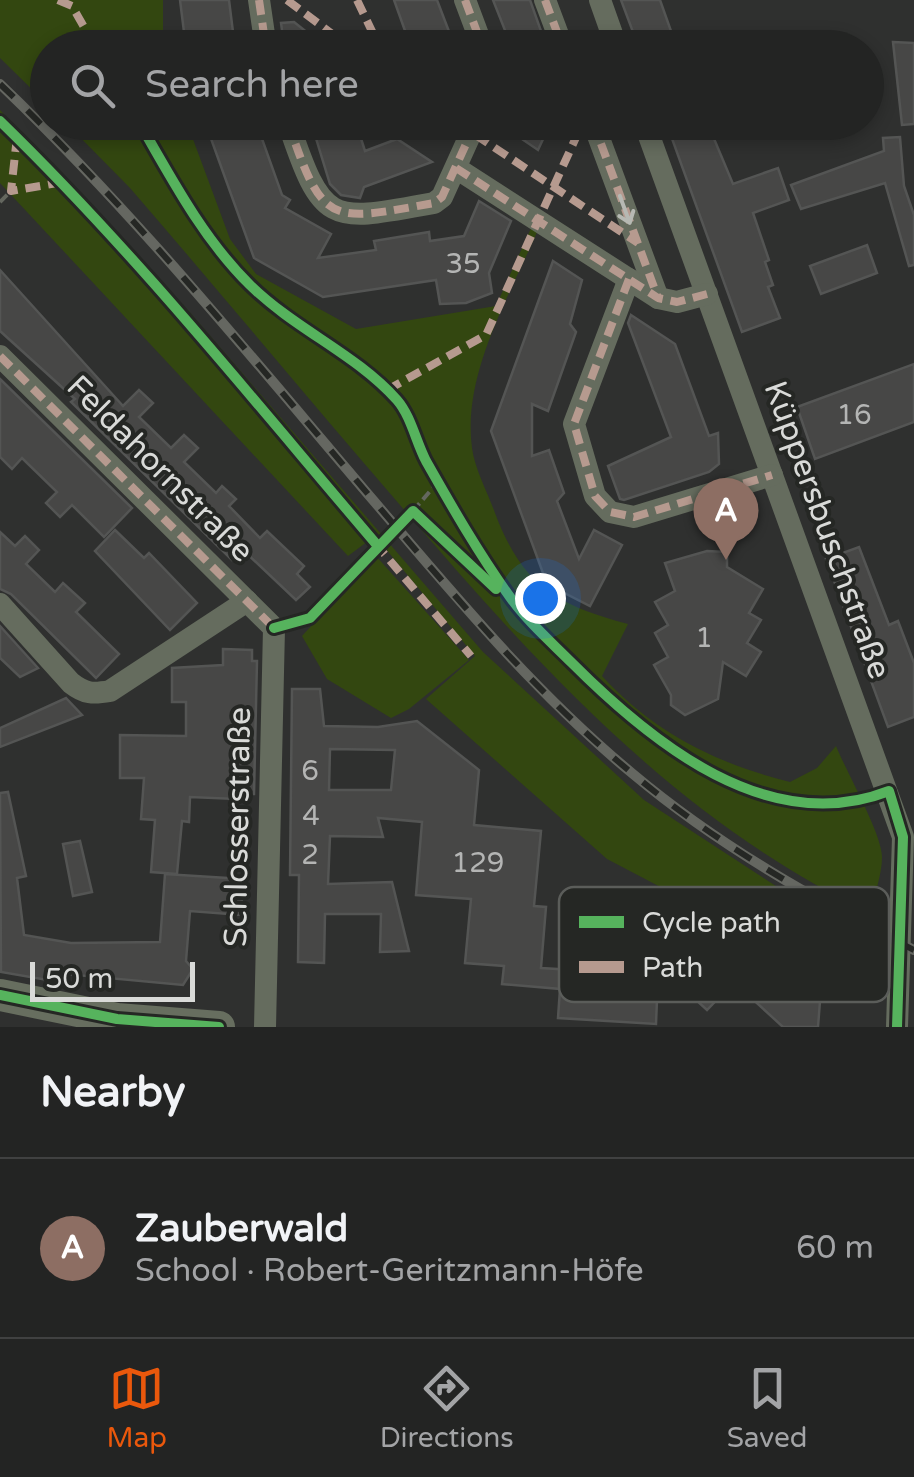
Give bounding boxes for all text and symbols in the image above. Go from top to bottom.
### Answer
search box [30,30,884,140]
icon: search [65,58,120,113]
text: Search here [145,62,359,108]
one-way arrow [617,194,635,225]
house number: 35 [445,247,481,281]
street label: Feldahornstraße [59,368,261,570]
street label: Küppersbuschstraße [755,376,899,684]
house number: 16 [836,398,872,432]
pin: A [694,478,758,560]
your location [515,573,566,624]
house number: 1 [695,621,713,655]
street label: Schlosserstraße [217,707,259,947]
house number: 6 [301,754,319,788]
house number: 4 [302,799,320,833]
house number: 2 [301,838,319,872]
house number: 129 [452,846,504,880]
legend [559,887,889,1002]
text: Cycle path [642,906,781,940]
text: Path [642,951,703,985]
scale bar [30,957,195,1001]
text: 50 m [45,962,113,996]
text: Nearby [40,1067,185,1118]
text: Zauberwald [135,1206,348,1252]
text: A [61,1229,84,1267]
text: 60 m [796,1229,874,1267]
text: School · Robert-Geritzmann-Höfe [135,1252,644,1290]
tab: Map [106,1361,167,1455]
tab: Directions [380,1361,514,1455]
tab: Saved [727,1361,808,1455]

